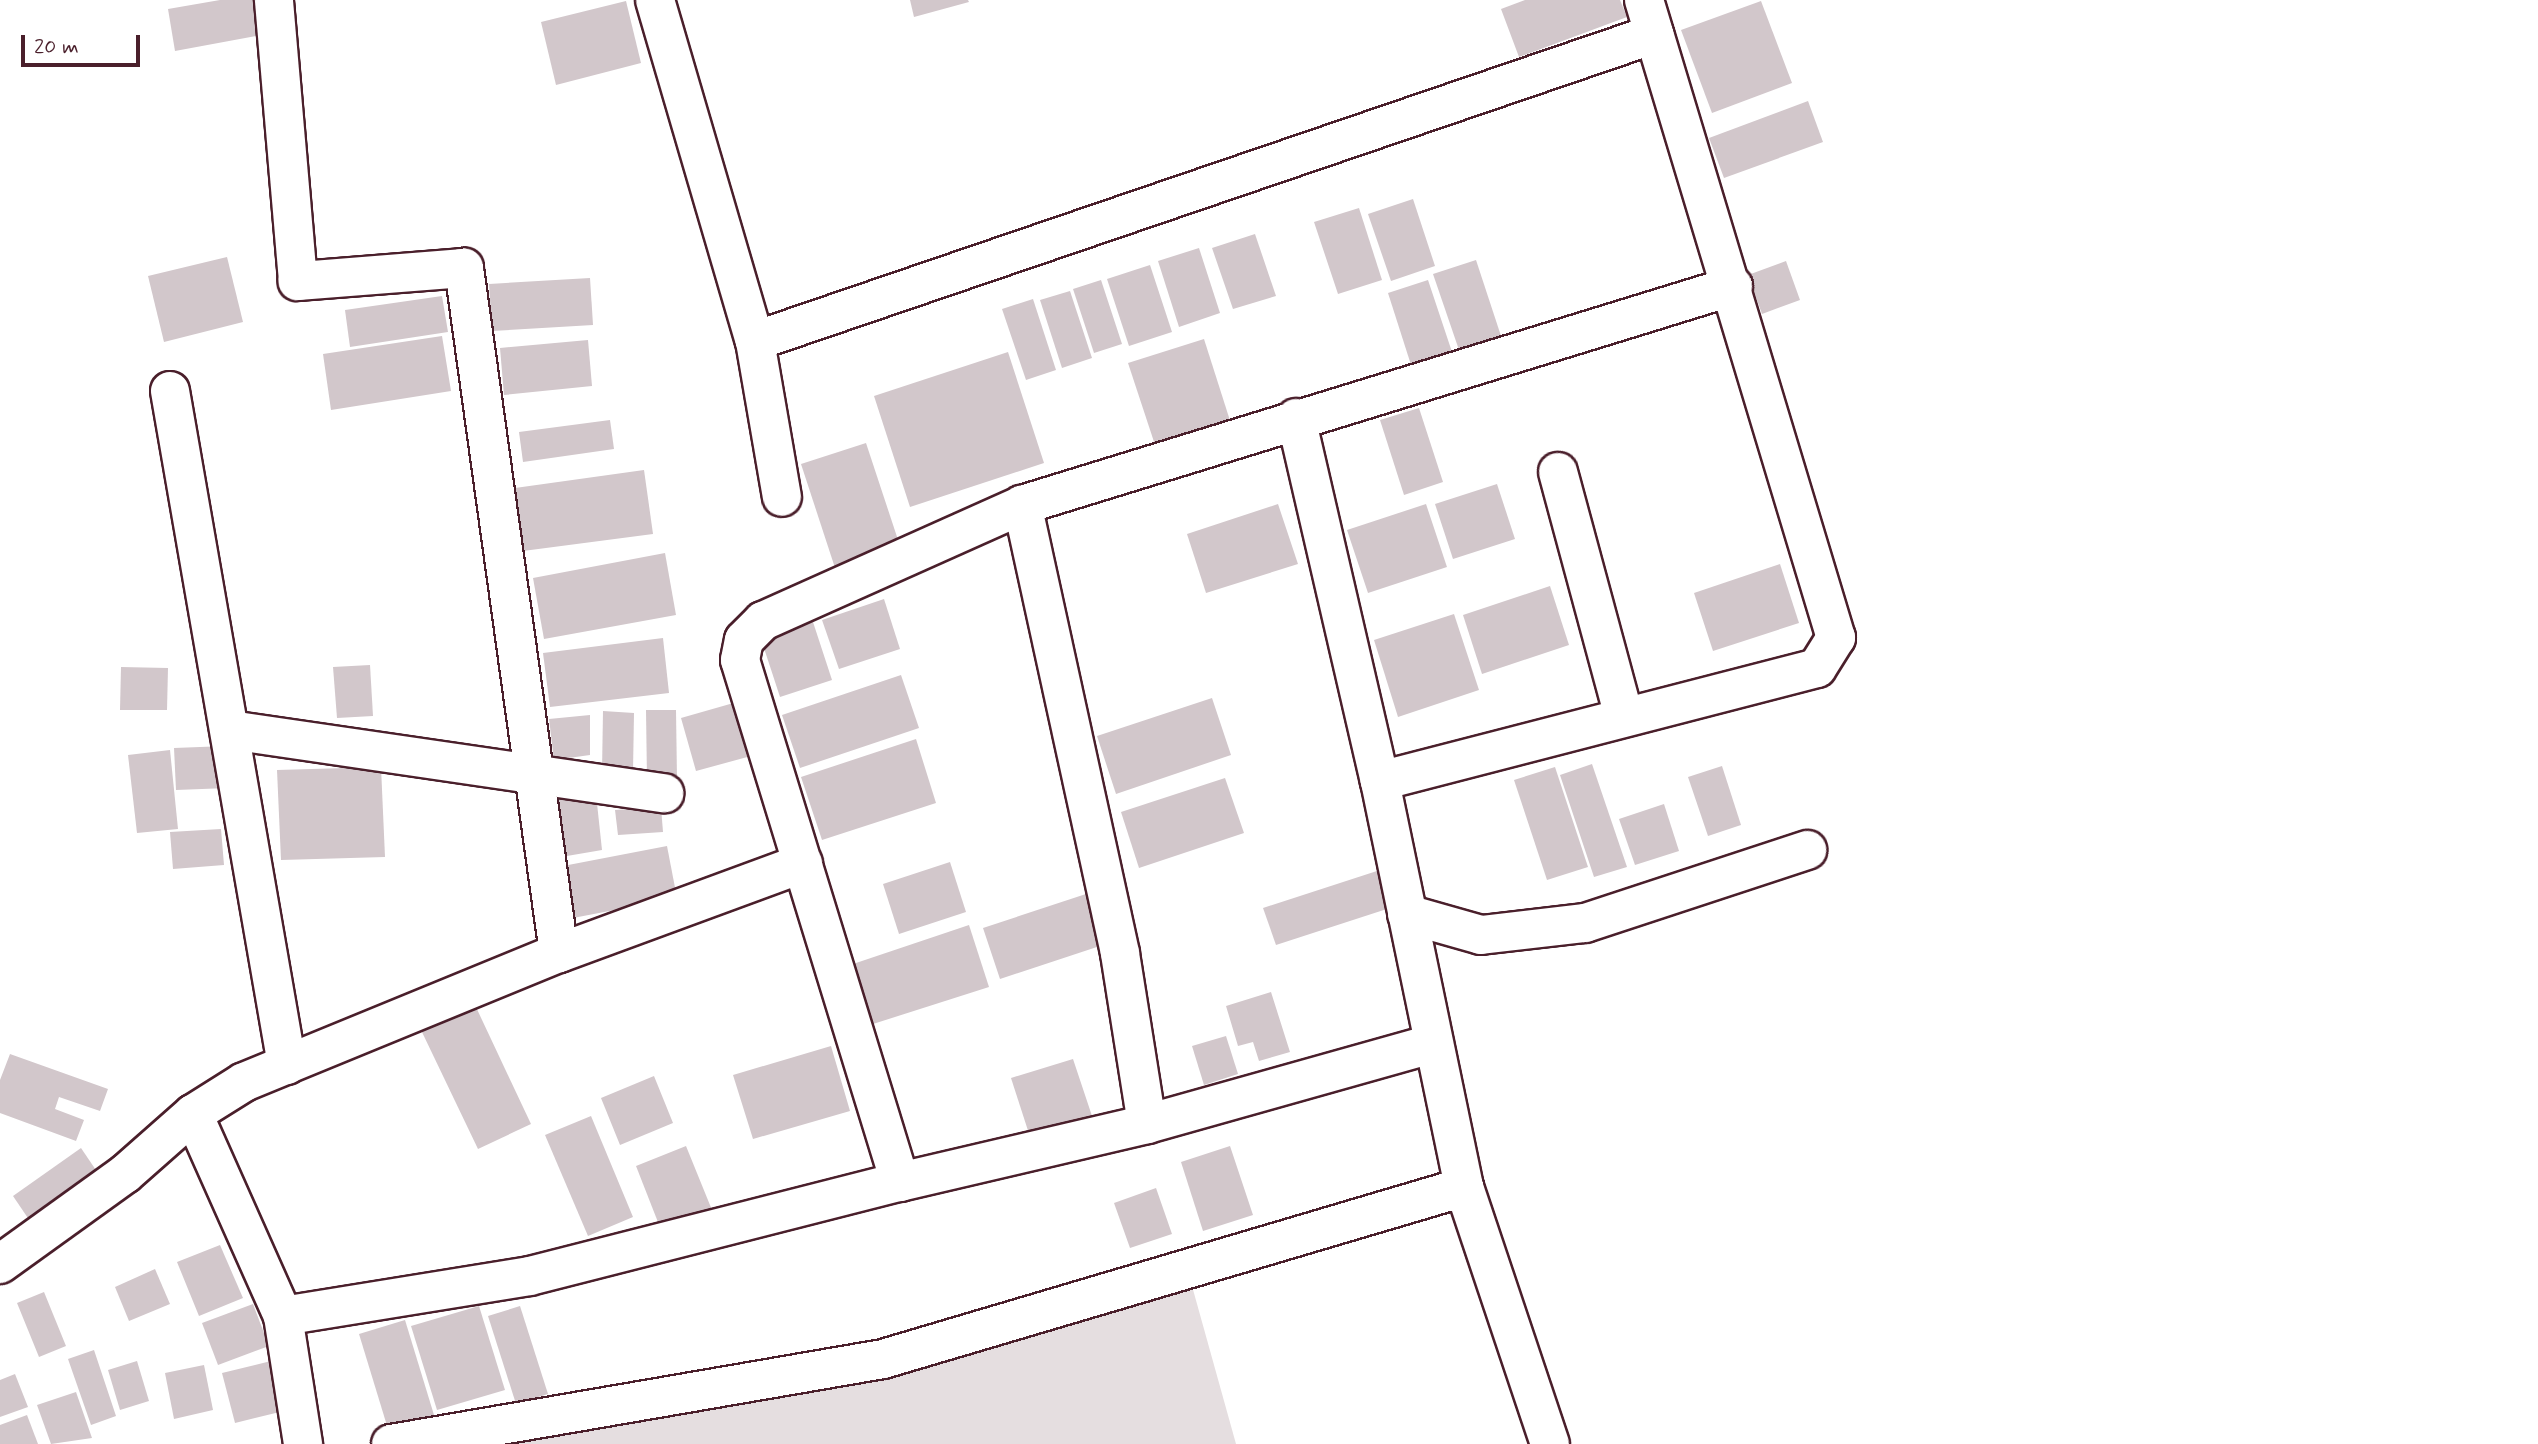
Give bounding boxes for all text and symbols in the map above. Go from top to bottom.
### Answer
scale bar [24,21,144,65]
text: 20 m [34,33,79,61]

